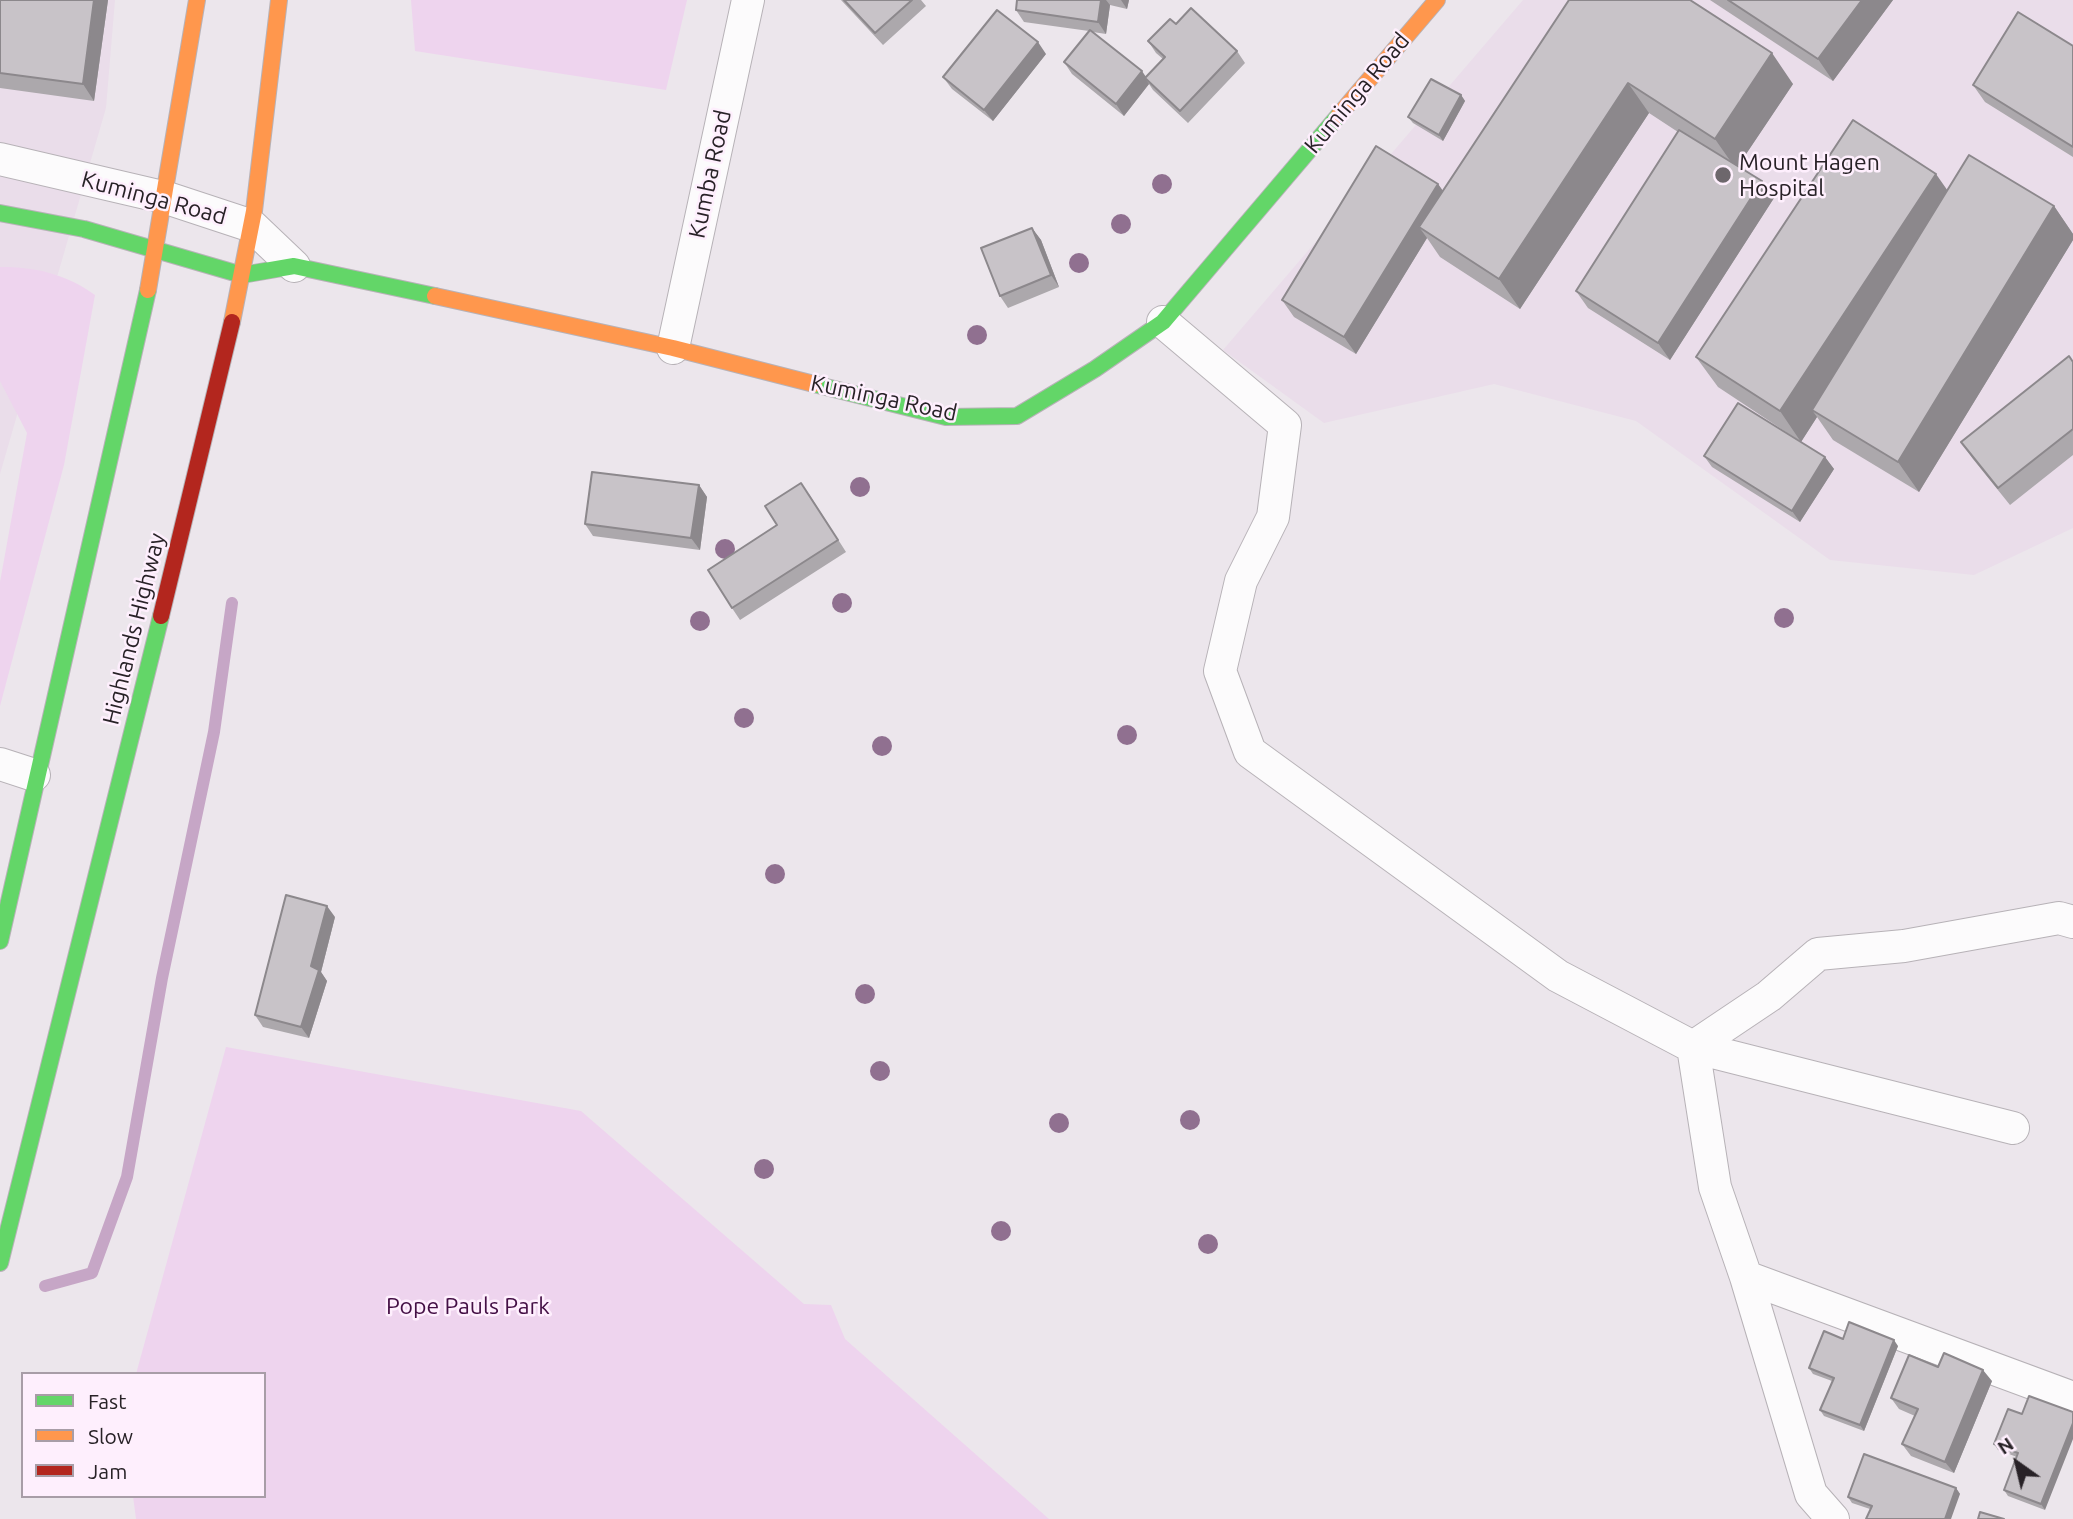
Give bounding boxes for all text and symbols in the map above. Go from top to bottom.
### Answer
street label: Kuminga Road [1299,27,1415,159]
street label: Kumba Road [683,107,737,241]
place label: Mount Hagen Hospital [1739,148,1880,202]
street label: Kuminga Road [78,165,230,231]
marker: Mount Hagen Hospital [1713,165,1733,185]
street label: Kuminga Road [808,369,960,427]
street label: Highlands Highway [97,530,171,728]
park label: Pope Pauls Park [386,1292,550,1320]
legend [21,1372,266,1498]
text: Fast [88,1389,126,1413]
text: Slow [88,1424,133,1448]
north arrow [1982,1428,2052,1498]
text: N [1993,1433,2017,1459]
text: Jam [88,1459,127,1483]

